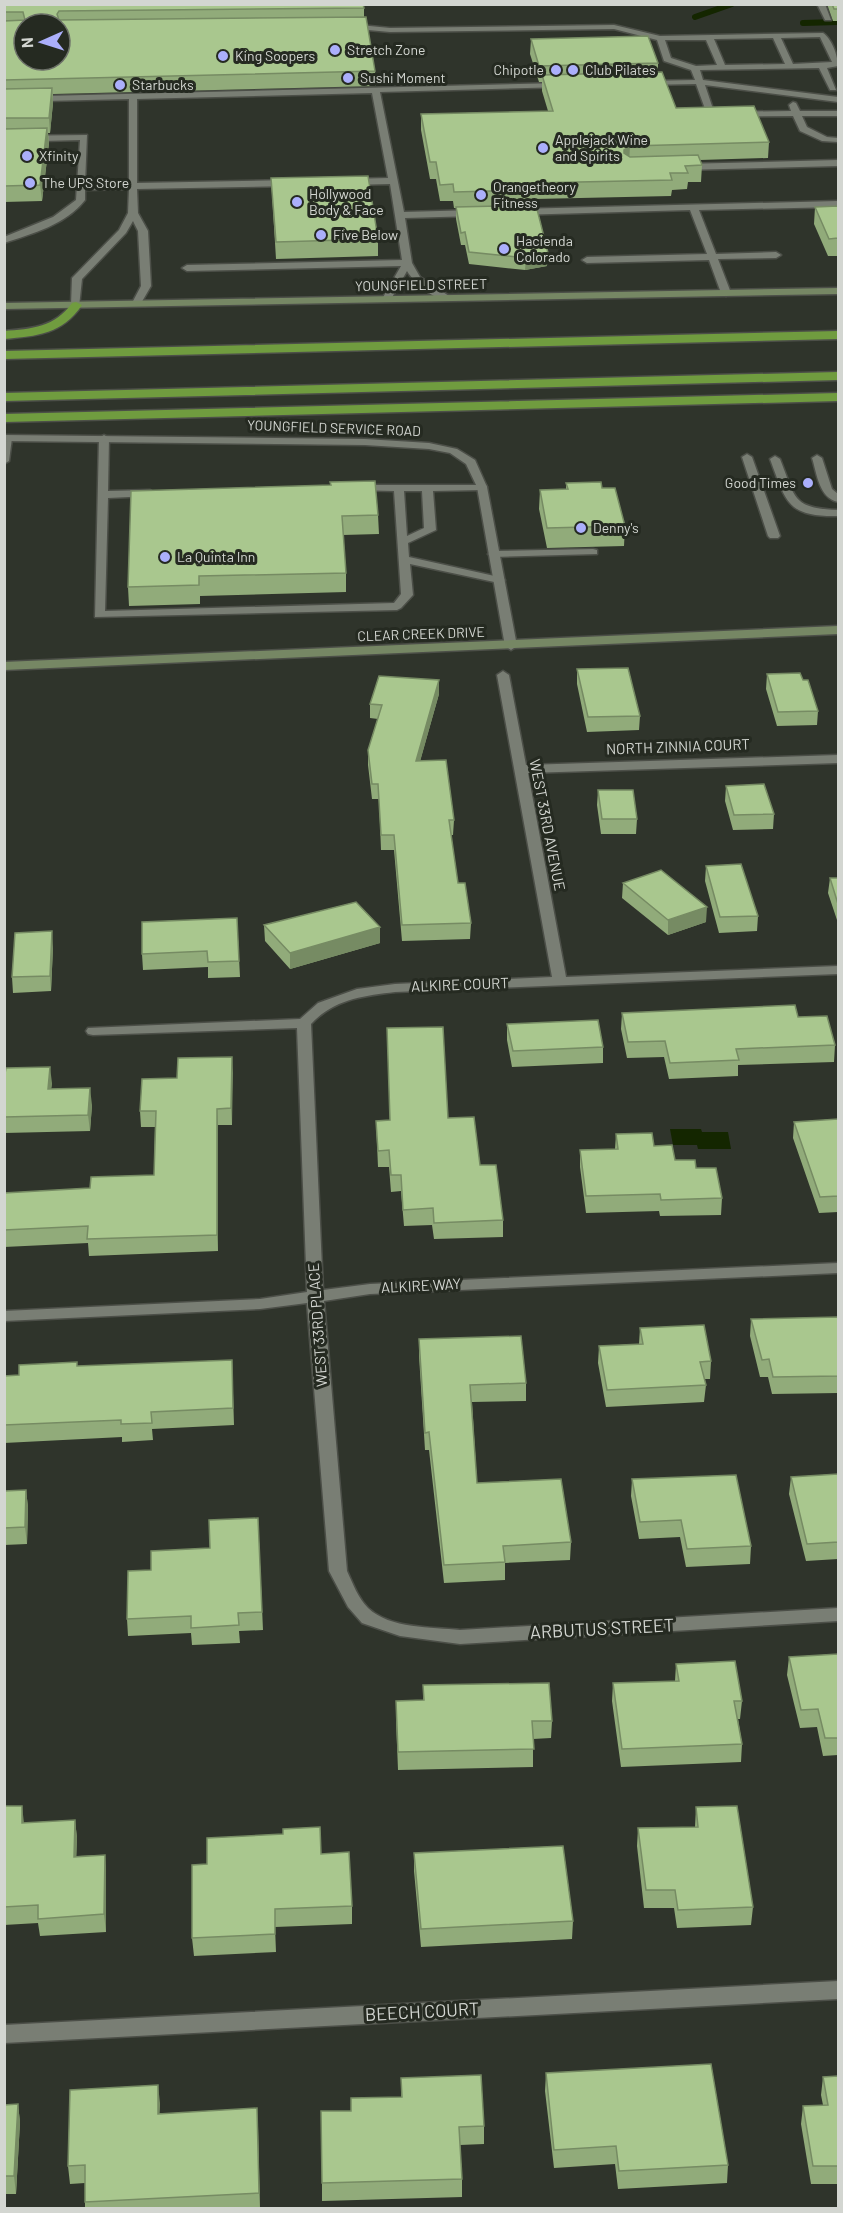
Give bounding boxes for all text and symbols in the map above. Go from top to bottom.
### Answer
north arrow [12,12,72,72]
text: N [17,37,36,49]
place label: Stretch Zone [347,41,425,58]
marker: Stretch Zone [328,43,342,57]
place label: King Soopers [235,47,316,64]
marker: King Soopers [216,49,230,63]
place label: Chipotle [493,61,544,78]
place label: Club Pilates [585,61,656,78]
marker: Chipotle [549,63,563,77]
marker: Club Pilates [566,63,580,77]
place label: Sushi Moment [360,69,446,86]
marker: Sushi Moment [341,71,355,85]
place label: Starbucks [132,76,194,93]
marker: Starbucks [113,78,127,92]
place label: Applejack Wine and Spirits [555,131,648,164]
marker: Applejack Wine and Spirits [536,141,550,155]
place label: Xfinity [39,147,79,164]
marker: Xfinity [20,149,34,163]
place label: The UPS Store [42,174,129,191]
marker: The UPS Store [23,176,37,190]
place label: Orangetheory Fitness [493,178,576,211]
place label: Hollywood Body & Face [309,185,384,218]
marker: Orangetheory Fitness [474,188,488,202]
marker: Hollywood Body & Face [290,195,304,209]
place label: Five Below [333,226,398,243]
marker: Five Below [314,228,328,242]
place label: Hacienda Colorado [516,232,573,265]
marker: Hacienda Colorado [497,242,511,256]
street label: YOUNGFIELD STREET [355,275,487,294]
street label: YOUNGFIELD SERVICE ROAD [247,416,421,439]
place label: Good Times [725,474,796,491]
marker: Good Times [801,476,815,490]
place label: Denny's [593,519,639,536]
marker: Denny's [574,521,588,535]
place label: La Quinta Inn [177,548,255,565]
marker: La Quinta Inn [158,550,172,564]
street label: CLEAR CREEK DRIVE [357,623,485,644]
street label: NORTH ZINNIA COURT [606,734,750,758]
street label: WEST 33RD AVENUE [526,757,570,892]
street label: ALKIRE COURT [411,973,509,995]
street label: WEST 33RD PLACE [304,1263,330,1388]
street label: ALKIRE WAY [380,1274,461,1296]
street label: ARBUTUS STREET [529,1613,675,1643]
street label: BEECH COURT [364,1997,480,2025]

